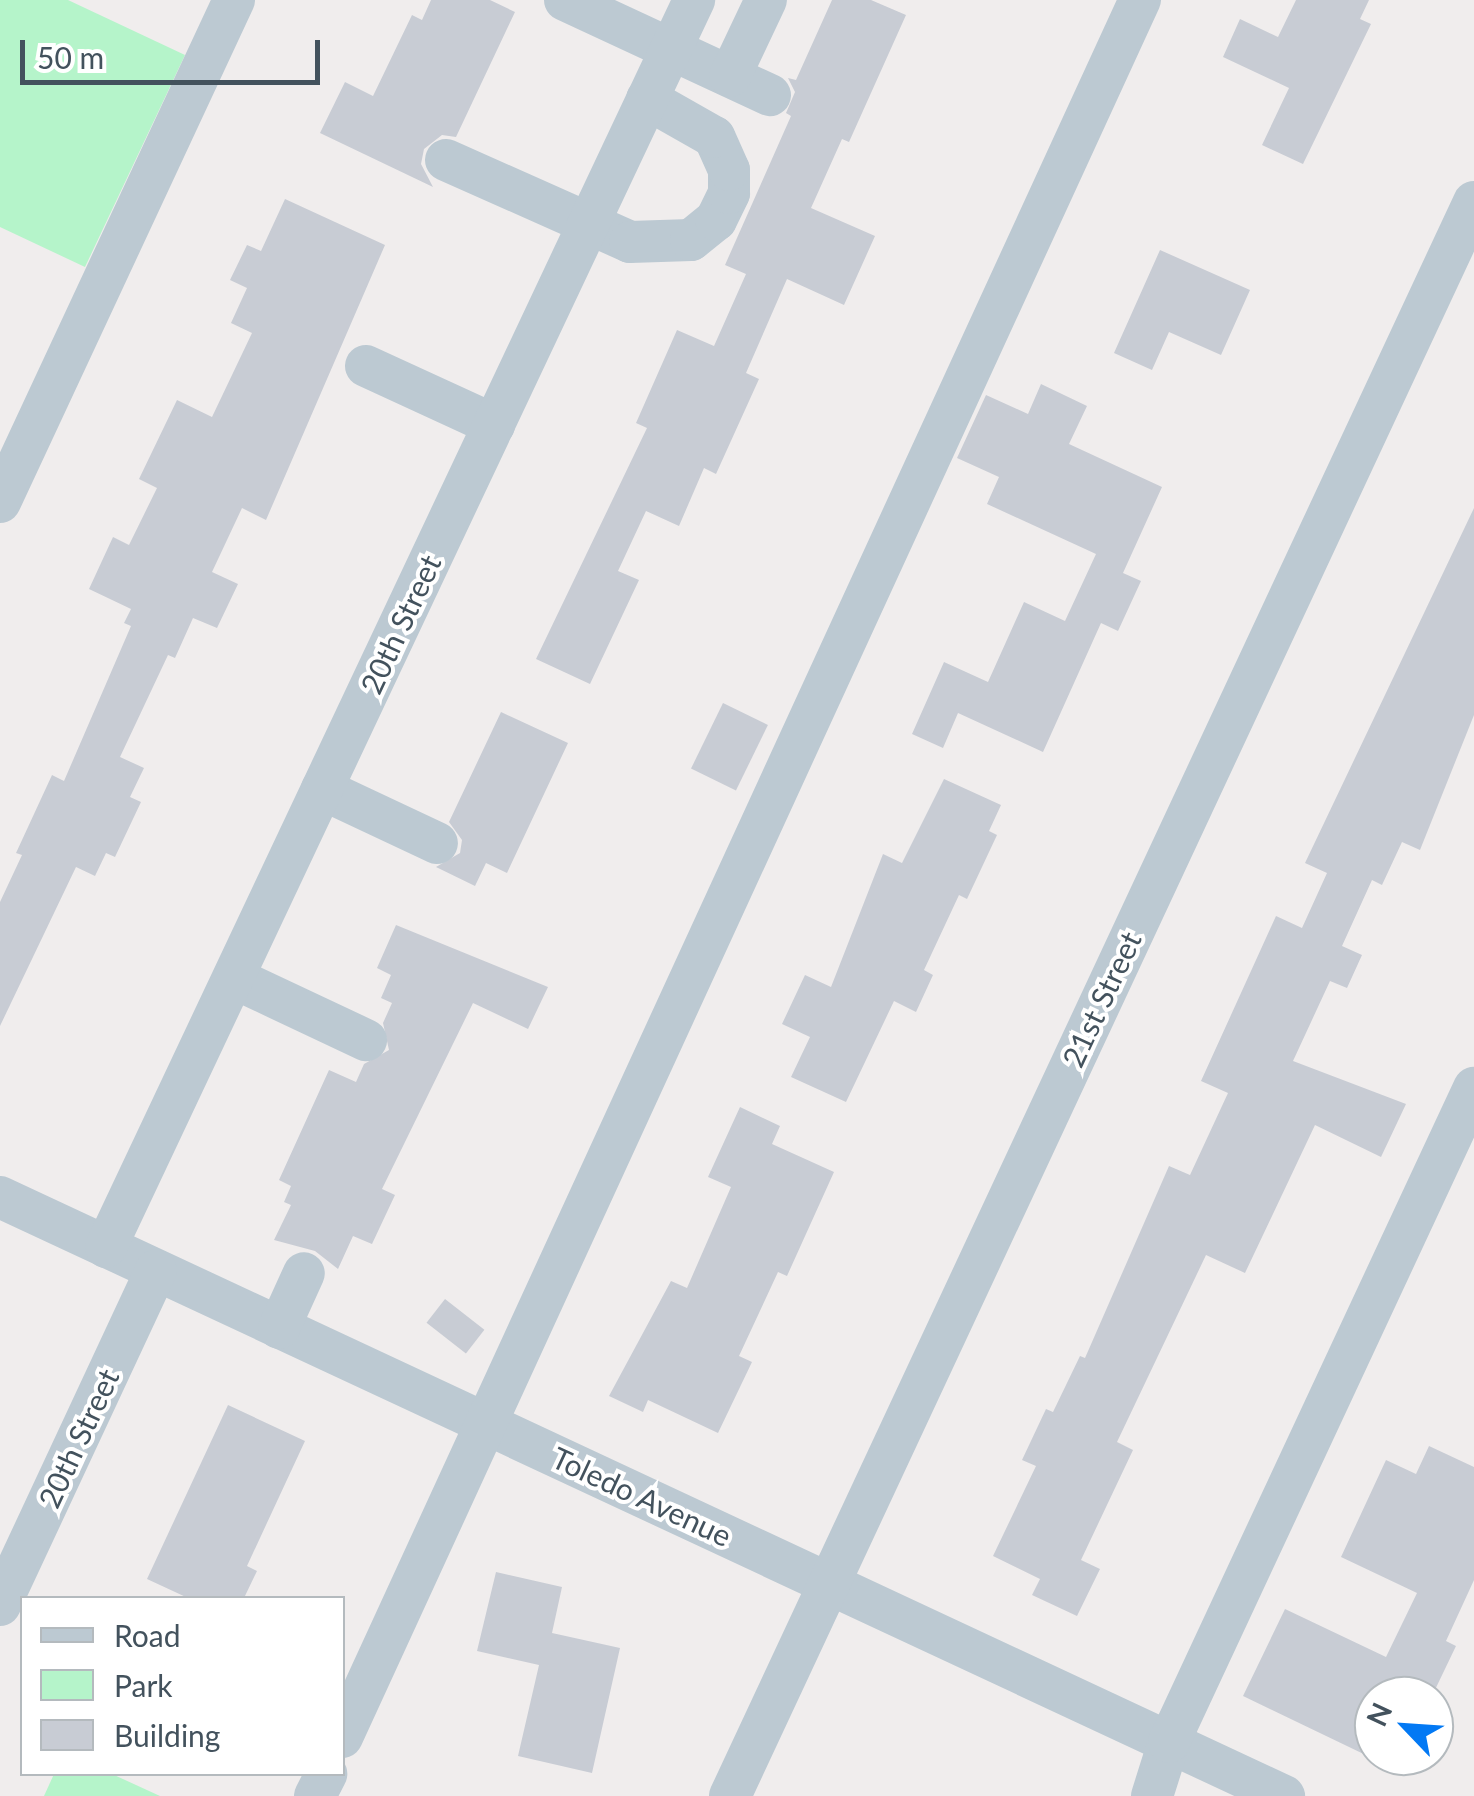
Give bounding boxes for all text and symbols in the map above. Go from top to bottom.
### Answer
scale bar [25,20,325,82]
text: 50 m [37,39,104,75]
street label: 20th Street [352,549,448,699]
street label: 21st Street [1054,926,1148,1072]
street label: 20th Street [30,1363,126,1513]
street label: Toledo Avenue [546,1439,738,1553]
legend [20,1596,345,1776]
text: Road [114,1617,181,1653]
text: Park [114,1667,173,1703]
north arrow [1354,1676,1454,1776]
text: N [1359,1697,1399,1731]
text: Building [114,1717,220,1753]

